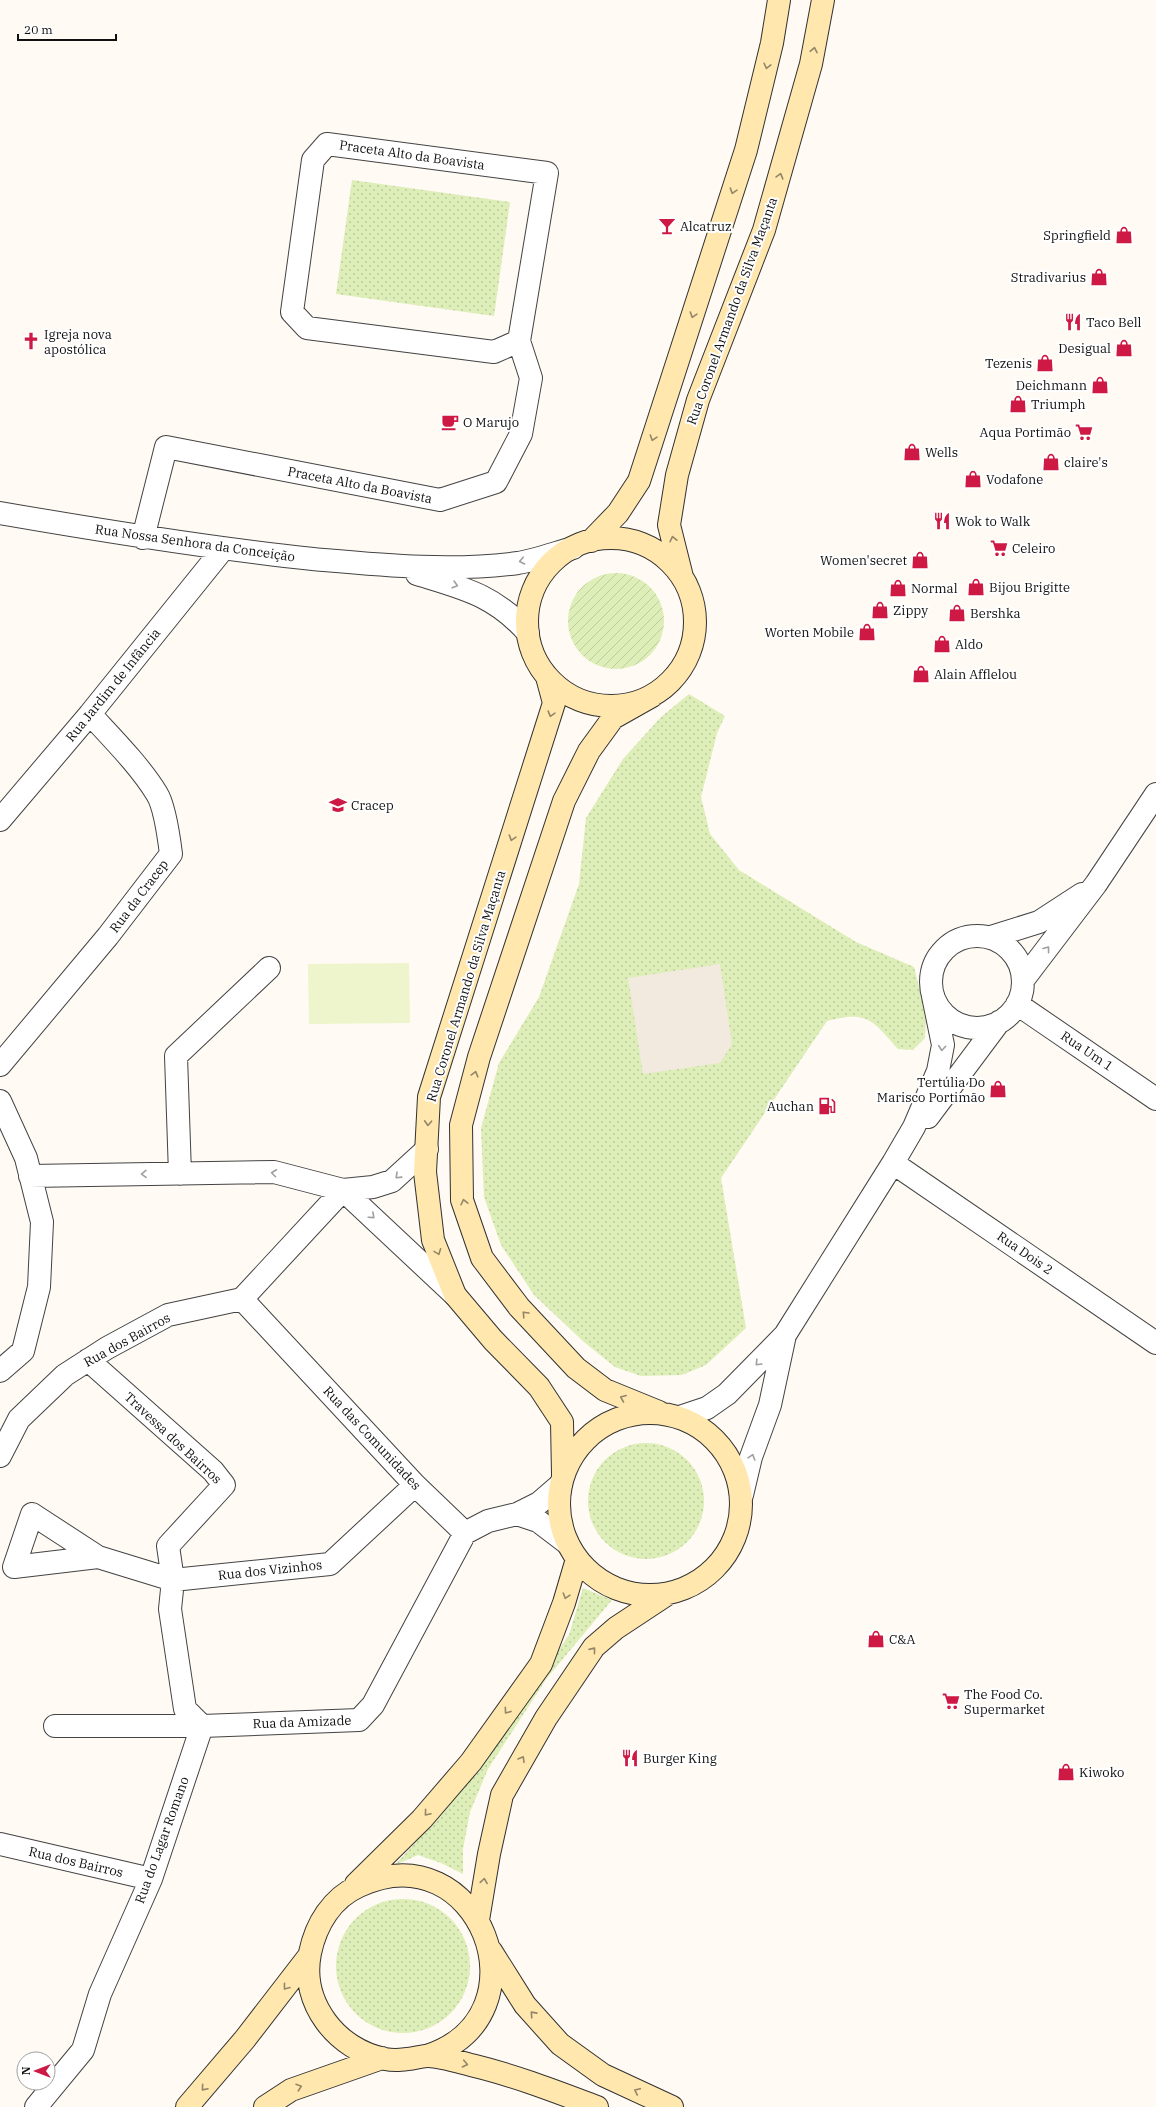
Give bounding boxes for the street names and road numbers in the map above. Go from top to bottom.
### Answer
street label: Praceta Alto da Boavista [338,136,486,174]
street label: Rua Coronel Armando da Silva Maçanta [683,195,781,427]
street label: Praceta Alto da Boavista [286,463,434,507]
street label: Rua Nossa Senhora da Conceição [94,521,296,565]
street label: Rua Jardim de Infância [62,625,164,745]
street label: Rua da Cracep [106,856,172,936]
street label: Rua Coronel Armando da Silva Maçanta [423,868,509,1104]
street label: Rua Um 1 [1058,1027,1116,1075]
street label: Rua Dois 2 [994,1228,1056,1278]
street label: Rua dos Bairros [81,1309,173,1371]
street label: Rua das Comunidades [319,1383,425,1493]
street label: Travessa dos Bairros [121,1388,225,1488]
street label: Rua dos Vizinhos [217,1556,323,1584]
street label: Rua da Amizade [252,1712,352,1732]
street label: Rua do Lagar Romano [131,1774,193,1906]
street label: Rua dos Bairros [27,1843,125,1881]

